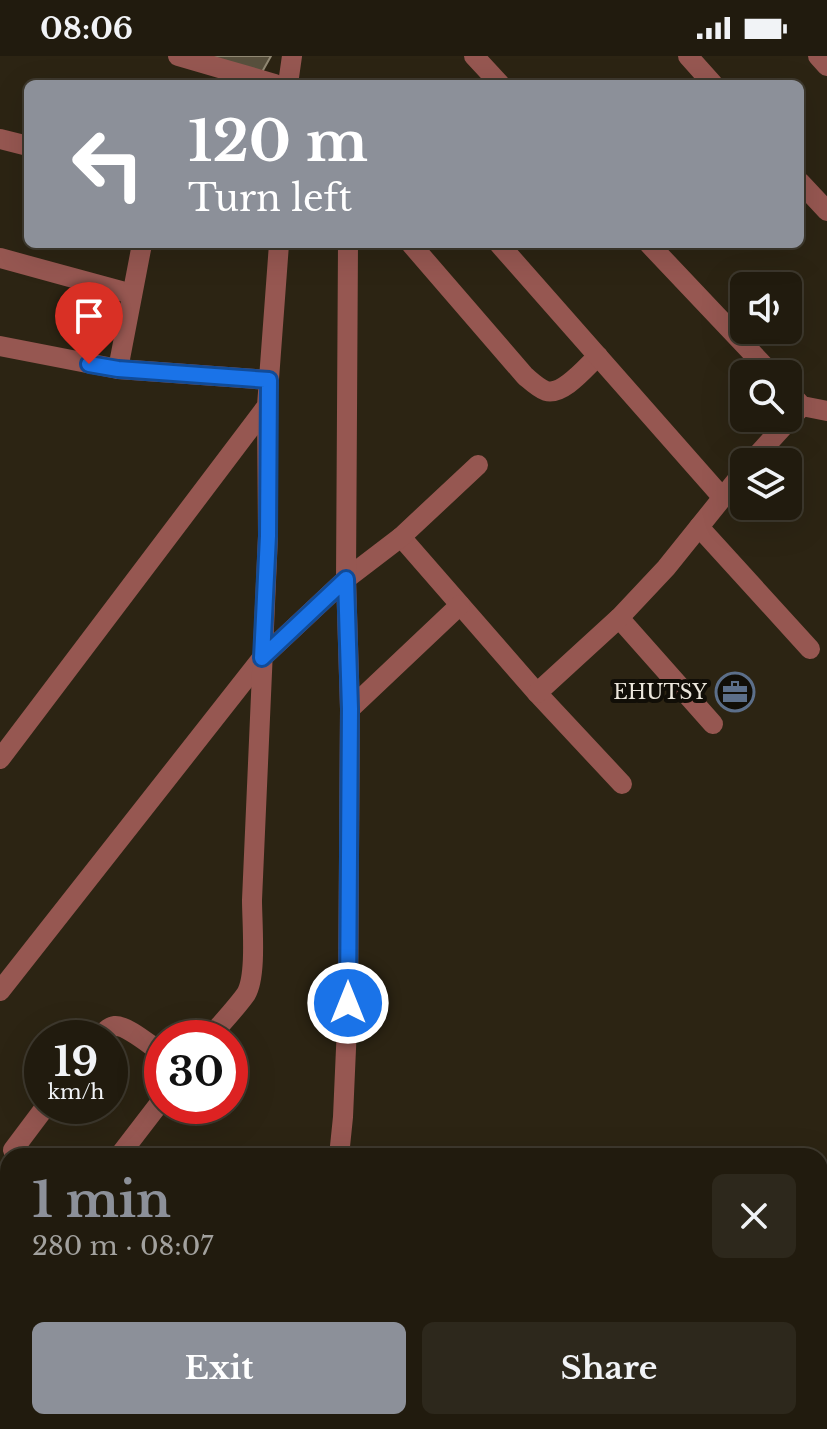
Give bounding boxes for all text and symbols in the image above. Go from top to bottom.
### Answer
text: 08:06 [40,10,133,47]
text: 120 m [188,107,368,176]
icon: left [56,112,160,216]
text: Turn left [188,176,352,221]
map controls [730,272,802,520]
button: sound [730,272,802,344]
pin [55,282,123,364]
icon: arrive [67,294,111,338]
button: search [730,360,802,432]
button: layers [730,448,802,520]
office icon: EHUTSY [714,671,756,713]
place label: EHUTSY [613,680,707,704]
position arrow [306,961,390,1045]
speed limit sign: 30 [144,1020,248,1124]
text: 19 [54,1037,98,1087]
text: km/h [48,1080,104,1104]
text: 1 min [32,1170,171,1230]
button: close [712,1174,796,1258]
text: 280 m · 08:07 [32,1230,213,1262]
button: Exit [32,1322,406,1414]
button: Share [422,1322,796,1414]

